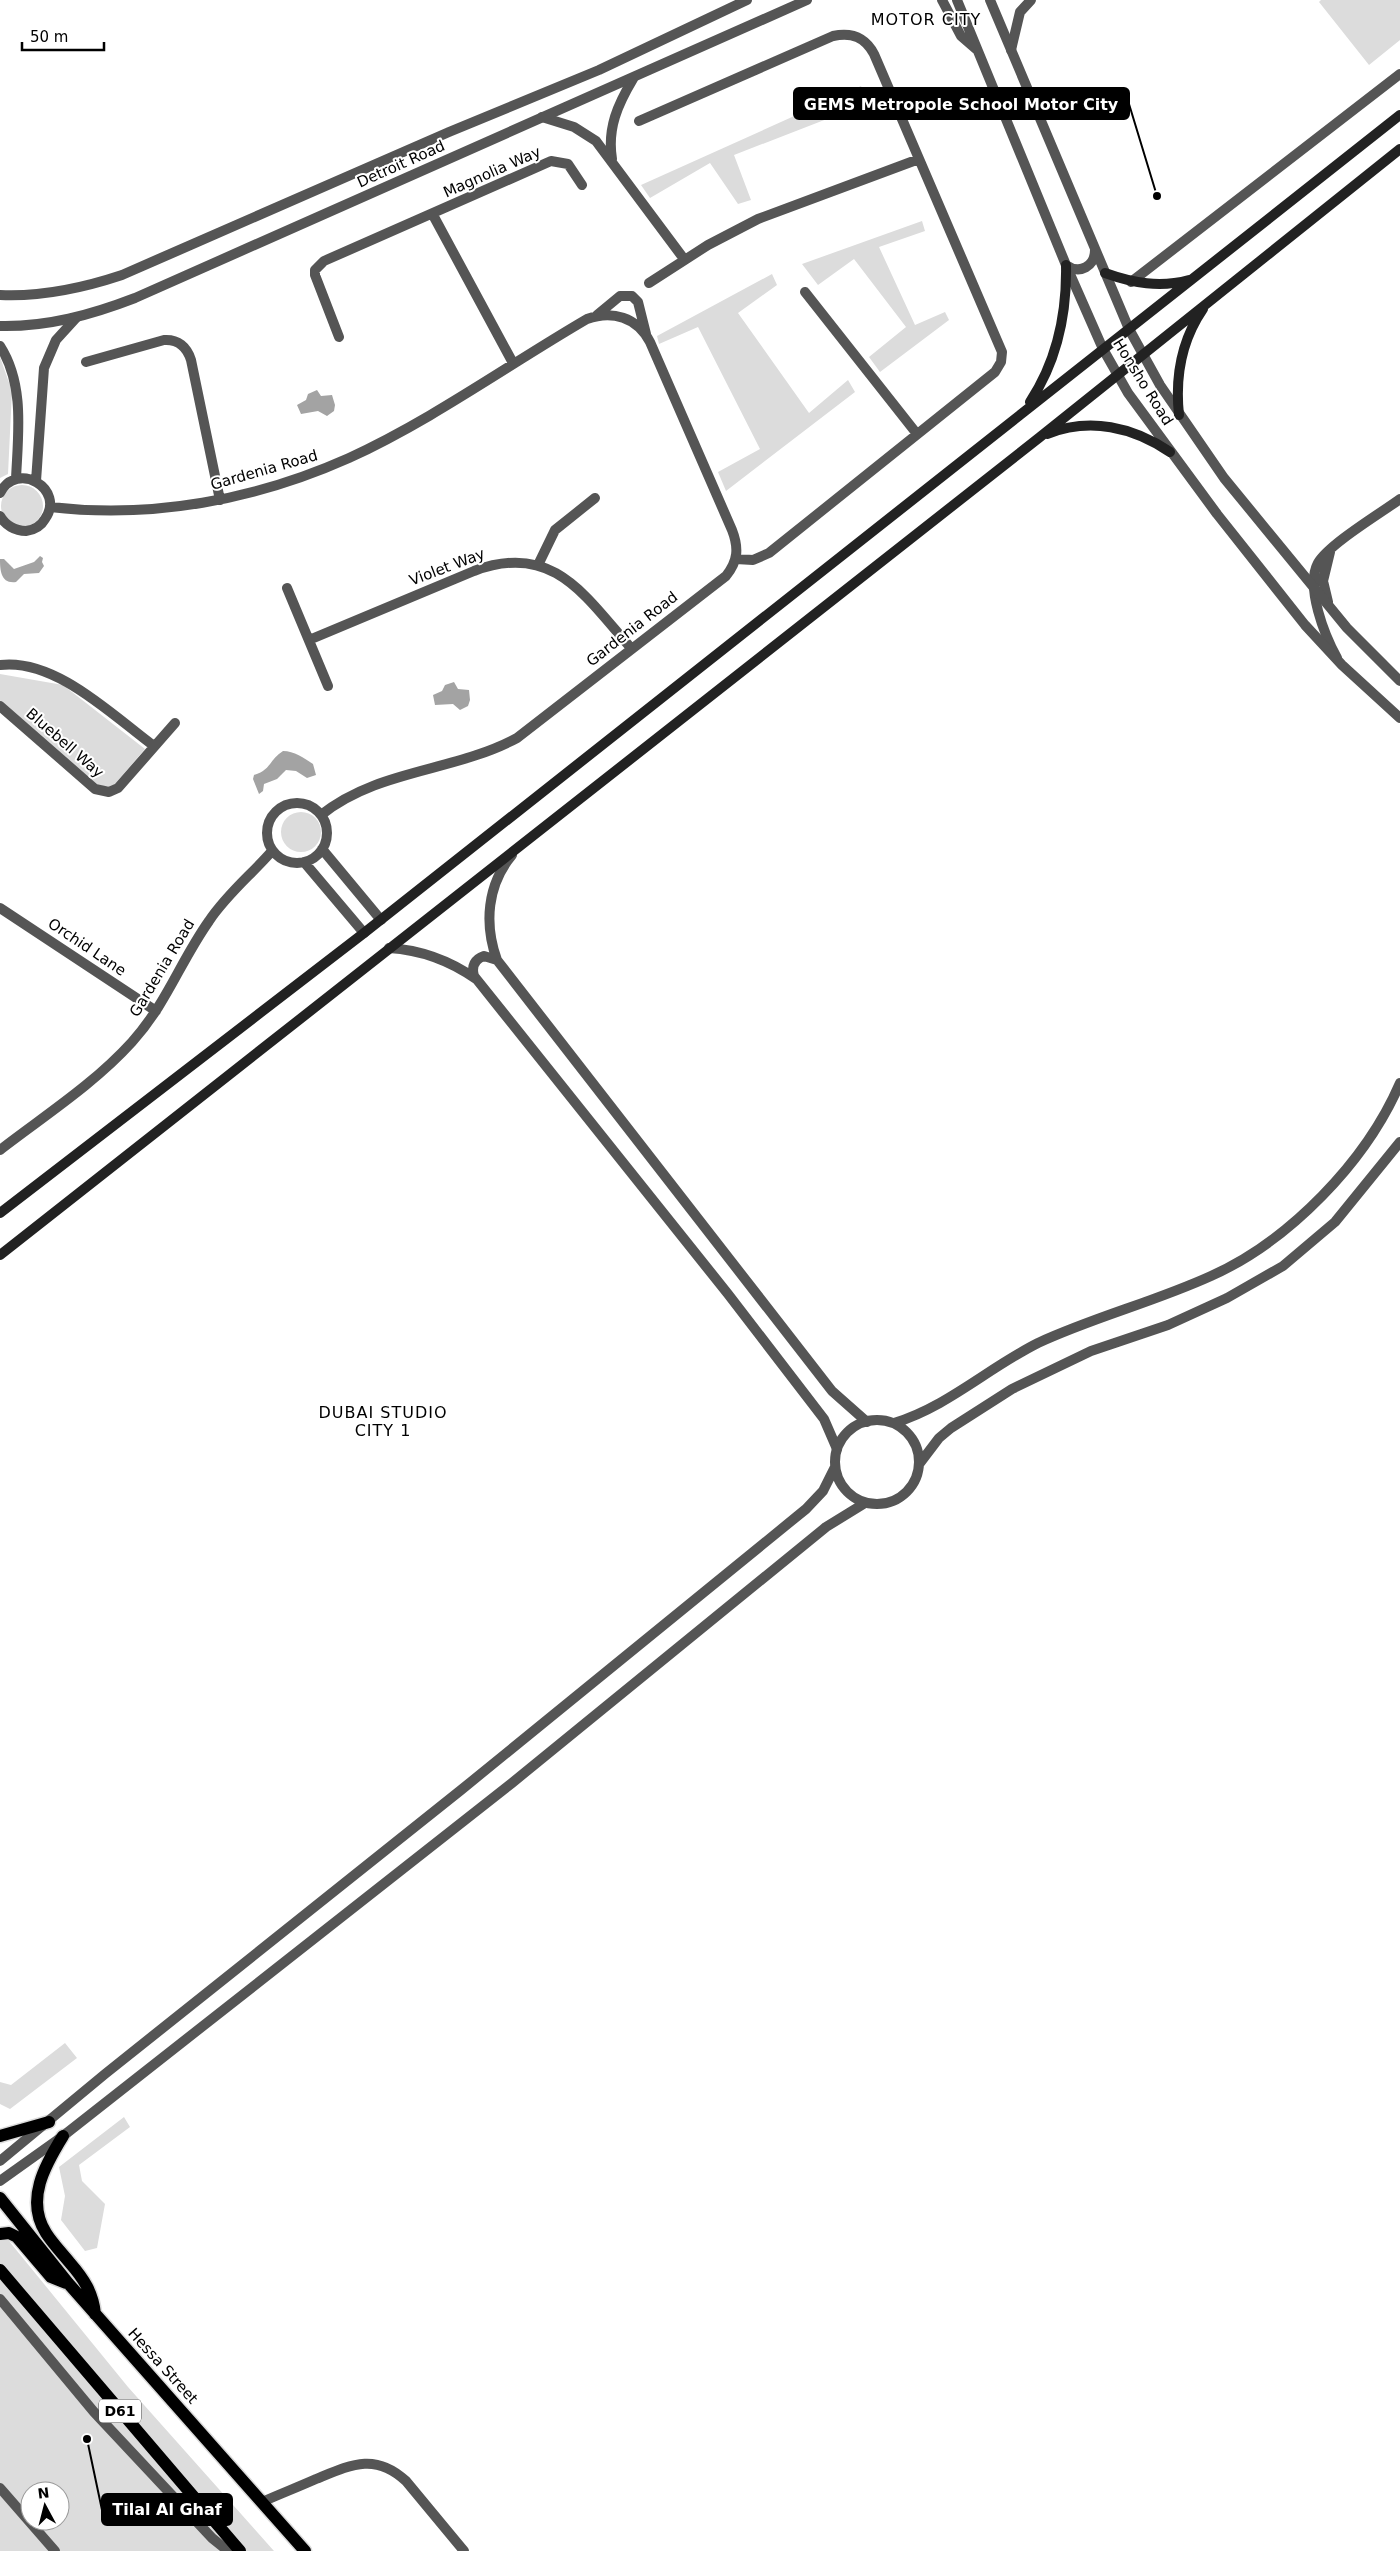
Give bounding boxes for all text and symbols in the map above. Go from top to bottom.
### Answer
district label: MOTOR CITY [871,10,981,29]
scale bar [22,20,105,52]
text: 50 m [30,28,68,46]
callout: GEMS Metropole School Motor City [794,88,1129,119]
text: GEMS Metropole School Motor City [804,95,1119,114]
street label: Detroit Road [354,137,448,191]
street label: Magnolia Way [441,142,544,201]
street label: Honsho Road [1109,335,1177,429]
street label: Gardenia Road [208,446,320,494]
street label: Violet Way [407,544,487,590]
street label: Gardenia Road [583,588,681,670]
street label: Bluebell Way [22,704,108,782]
street label: Orchid Lane [45,914,129,980]
street label: Gardenia Road [126,916,198,1020]
district label: DUBAI STUDIO CITY 1 [318,1403,448,1440]
street label: Hessa Street [124,2324,202,2408]
road number: D61 [99,2400,141,2422]
north arrow [20,2481,70,2531]
text: N [37,2484,50,2502]
callout: Tilal Al Ghaf [102,2494,232,2525]
text: Tilal Al Ghaf [112,2500,223,2519]

